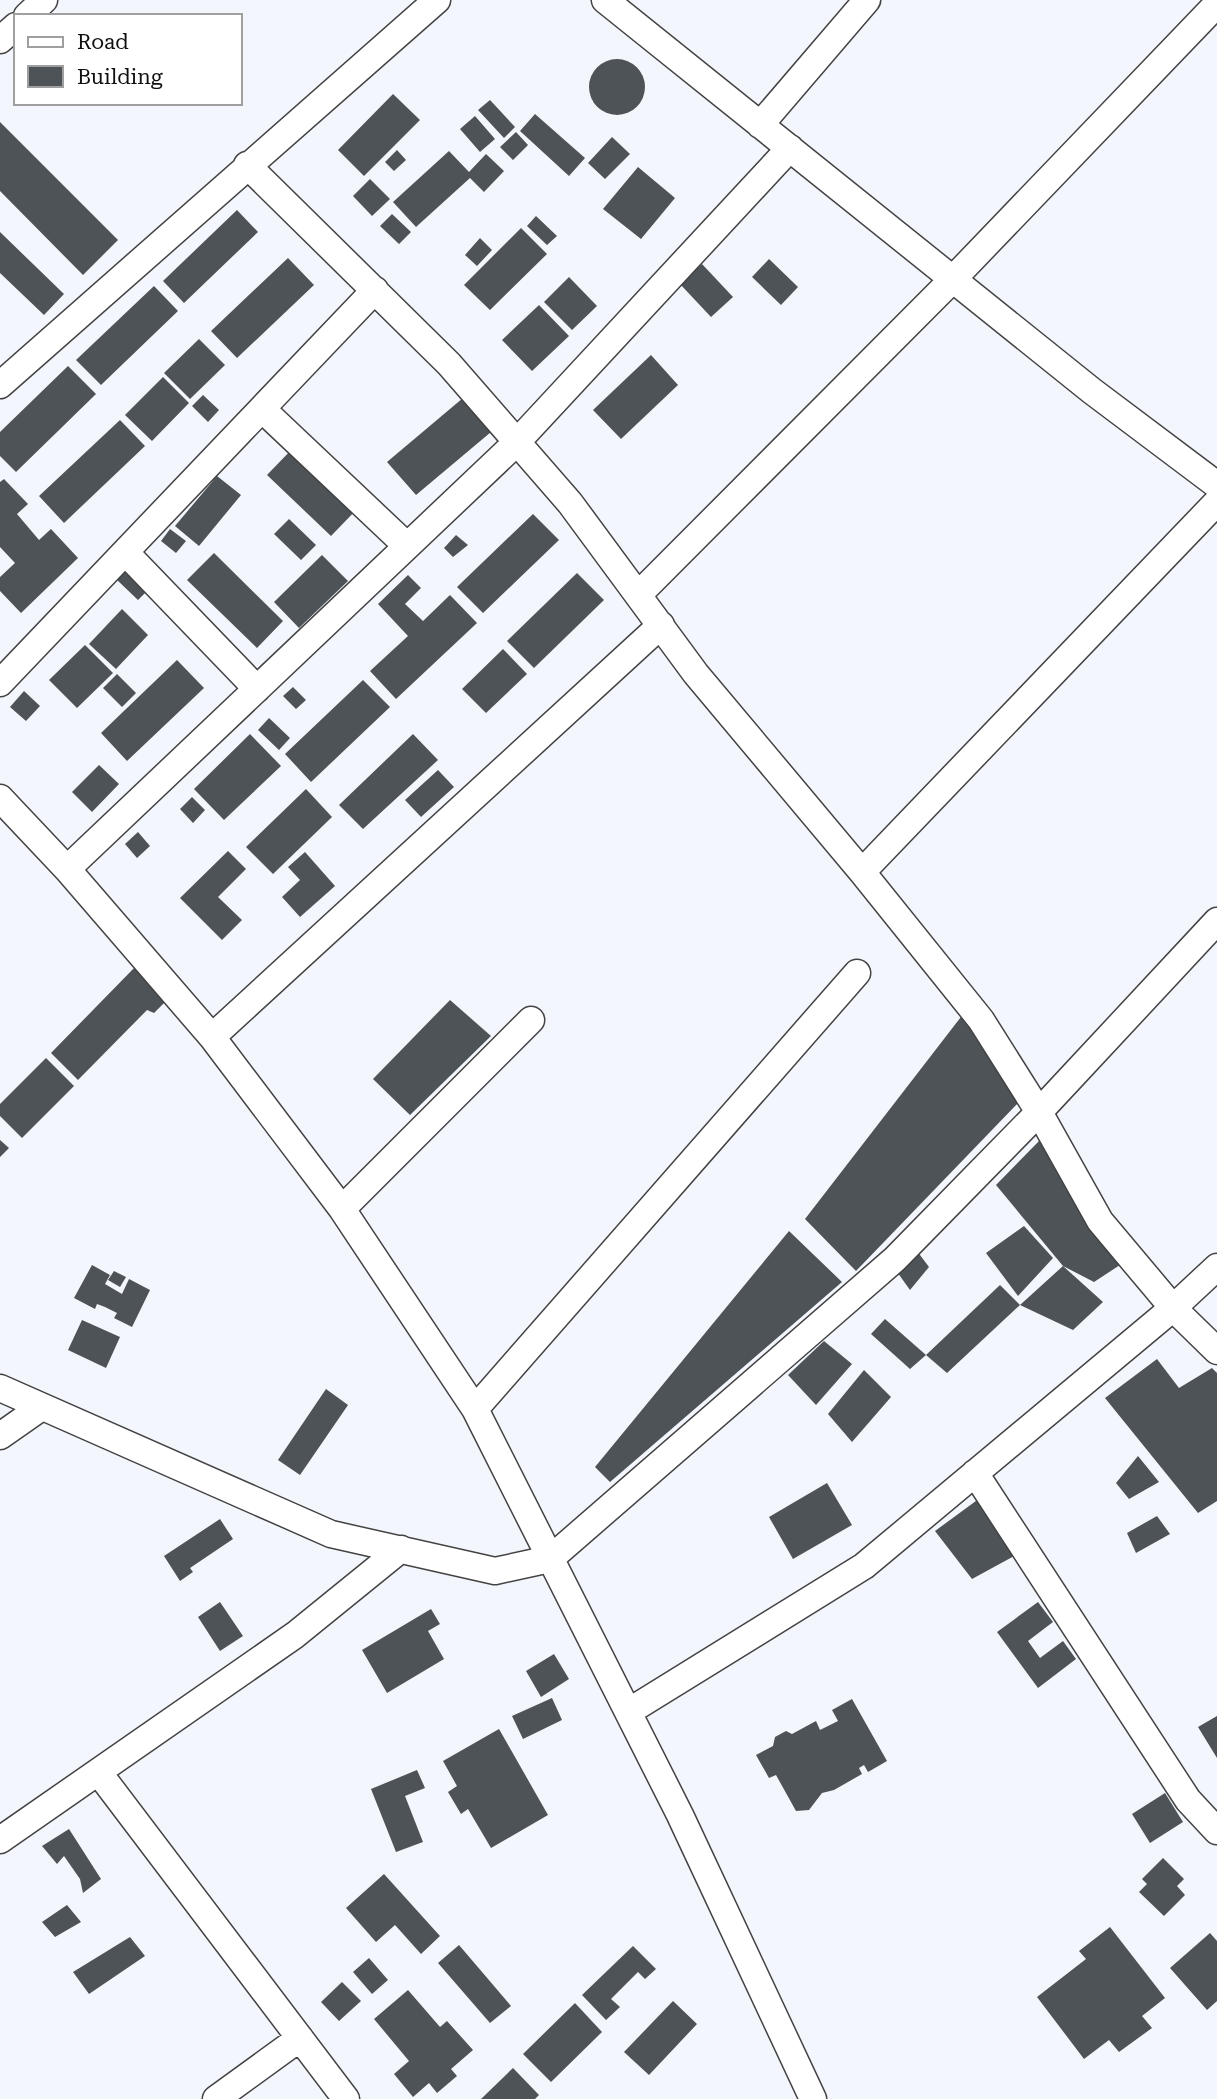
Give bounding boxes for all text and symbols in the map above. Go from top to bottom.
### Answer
legend [14,14,242,105]
text: Road [77,30,129,54]
text: Building [77,65,163,89]

